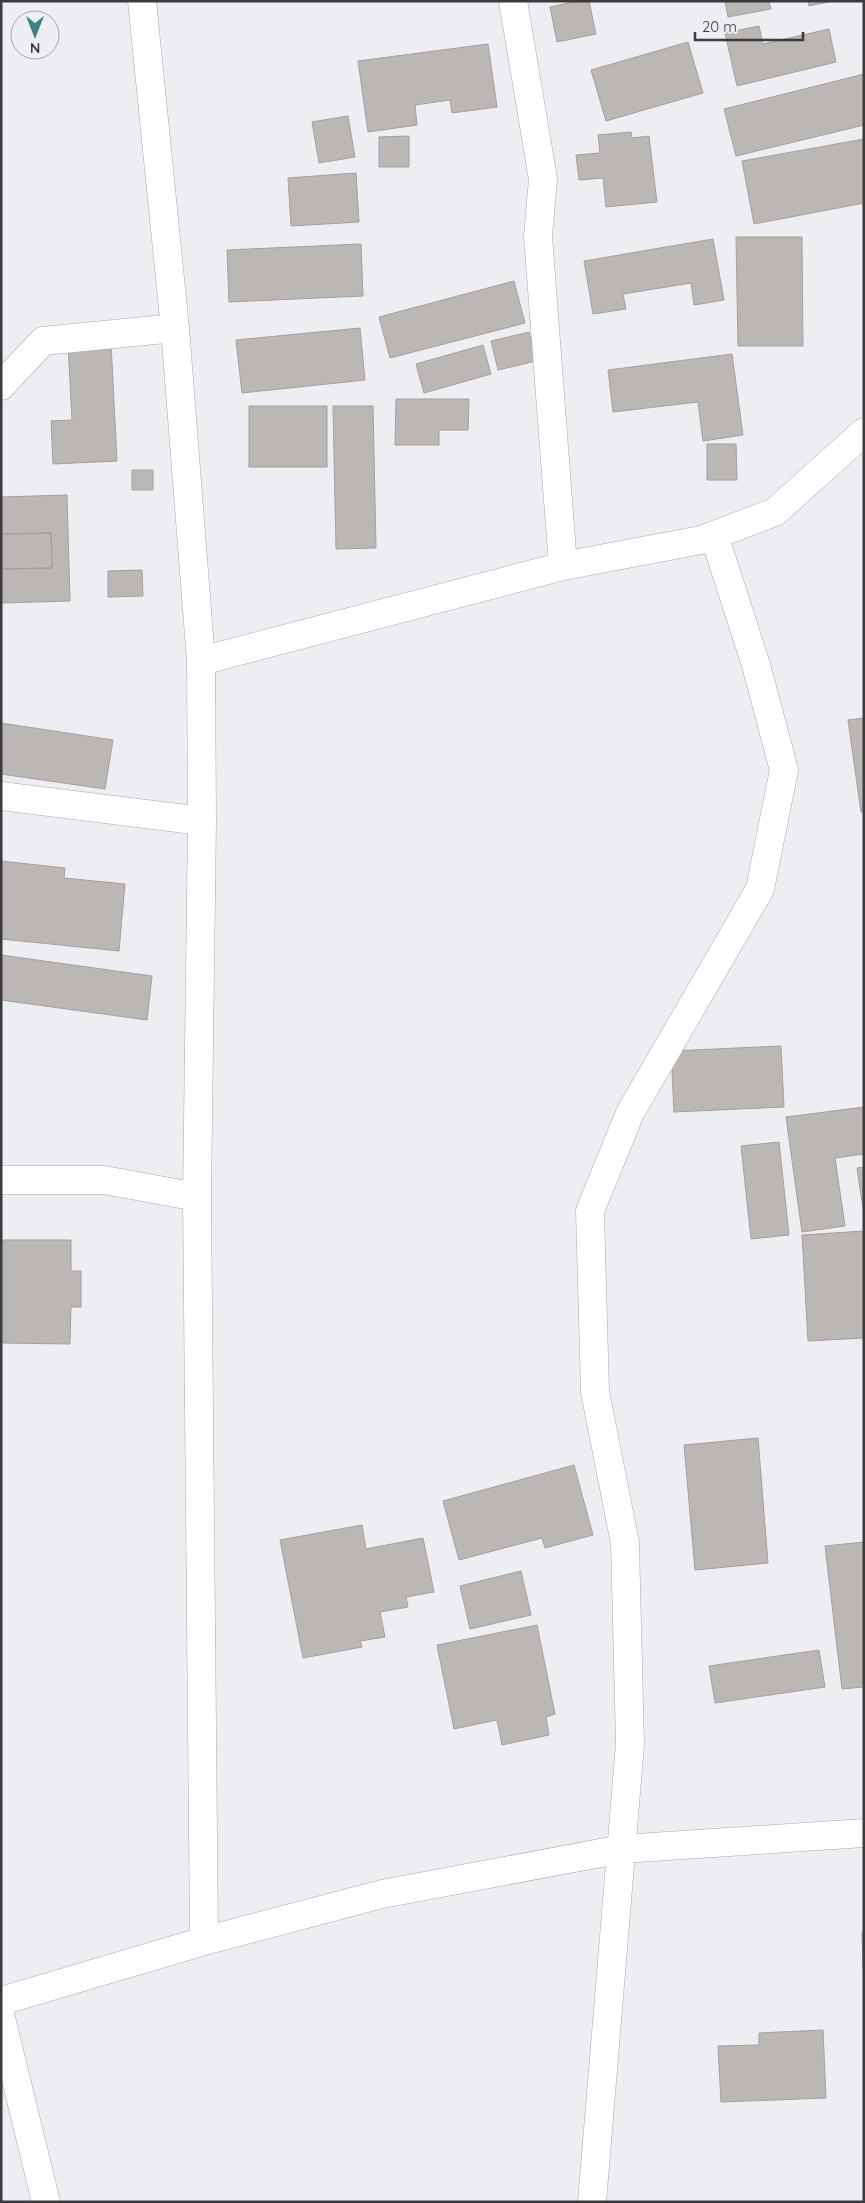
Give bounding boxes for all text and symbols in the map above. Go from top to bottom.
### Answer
north arrow [10,10,60,60]
scale bar [695,10,802,42]
text: 20 m [702,17,737,36]
text: N [30,39,40,57]

